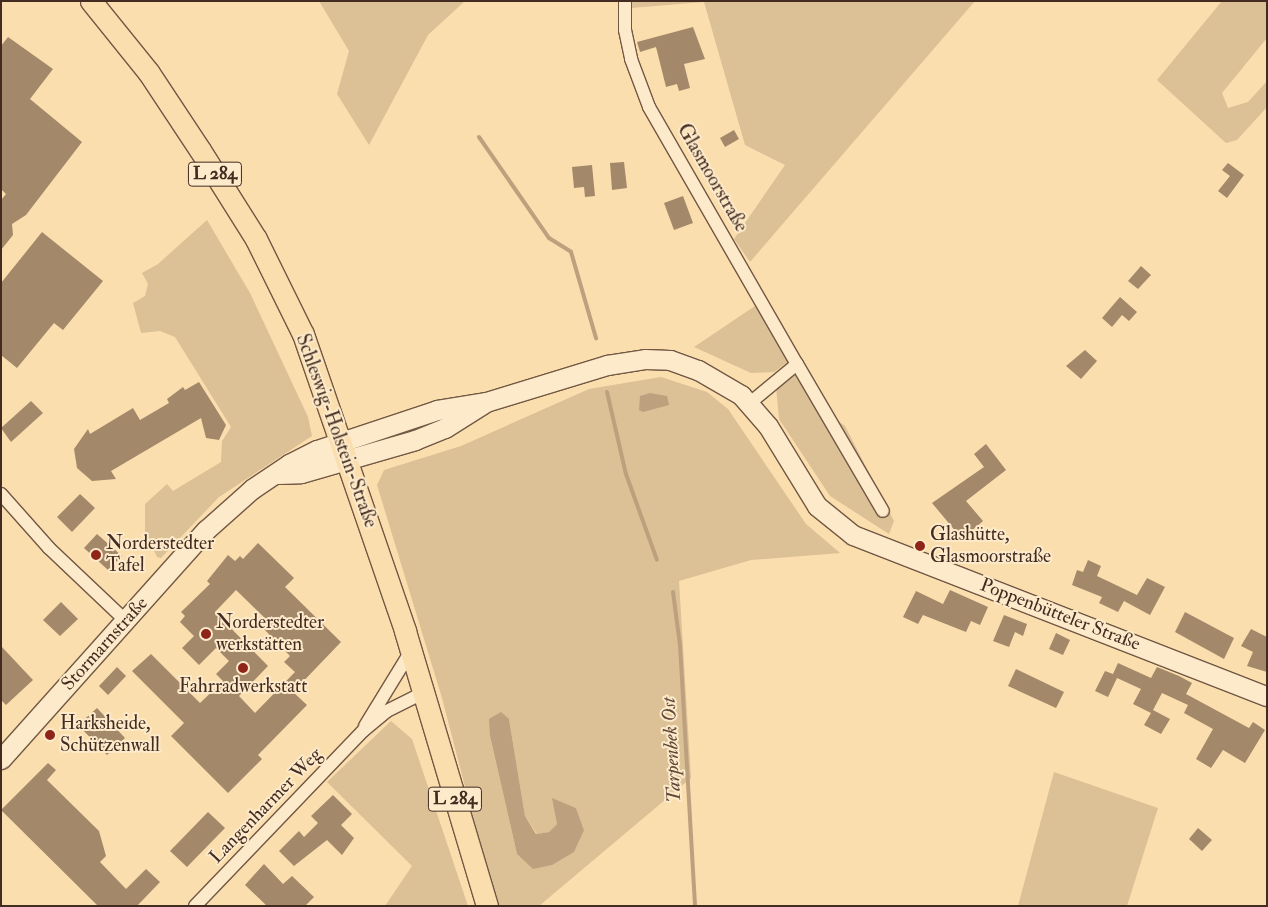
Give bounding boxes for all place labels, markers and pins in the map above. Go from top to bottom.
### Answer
place label: Glashütte, Glasmoorstraße [930,524,1051,568]
place label: Norderstedter Tafel [106,533,214,577]
marker: Glashütte, Glasmoorstraße [914,540,926,552]
marker: Norderstedter Tafel [90,549,102,561]
place label: Norderstedter werkstätten [216,612,324,656]
marker: Norderstedter werkstätten [200,628,212,640]
marker: Fahrradwerkstatt [237,662,249,674]
place label: Fahrradwerkstatt [179,676,307,698]
place label: Harksheide, Schützenwall [60,713,160,757]
marker: Harksheide, Schützenwall [44,729,56,741]

